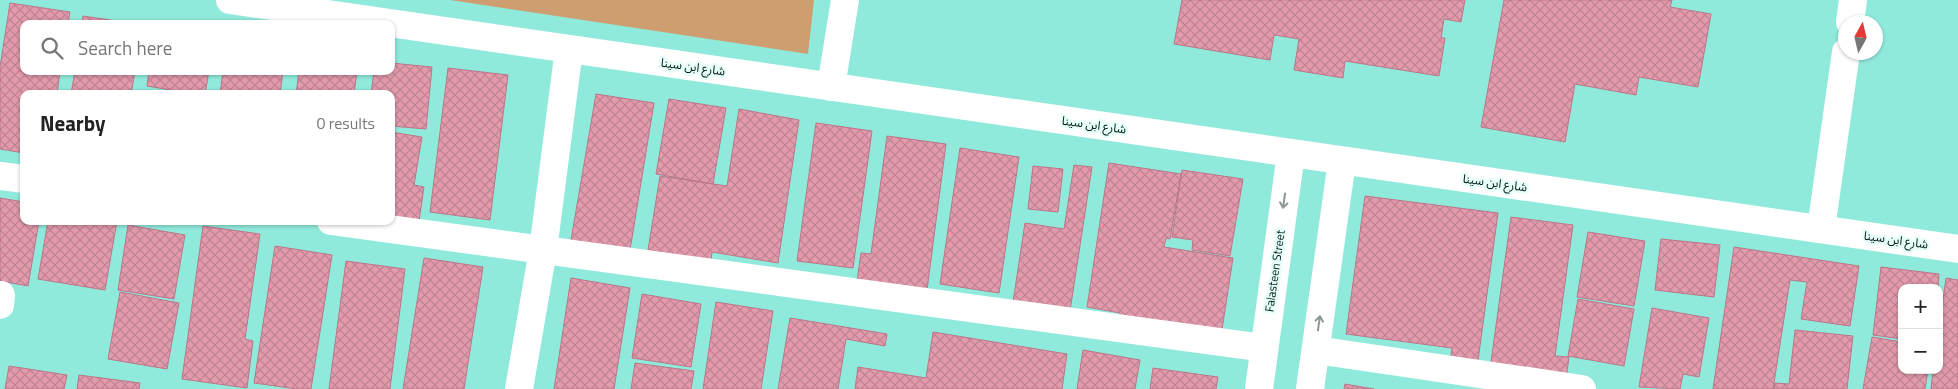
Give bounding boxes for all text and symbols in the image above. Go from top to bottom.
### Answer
north arrow [1838,15,1883,60]
search box [20,20,395,75]
text: Search here [78,33,172,62]
icon: search [38,34,66,62]
street label: شارع ابن سينا [660,53,727,80]
text: Nearby [40,107,105,139]
text: 0 results [316,111,375,135]
street label: شارع ابن سينا [1061,111,1128,138]
street label: شارع ابن سينا [1462,169,1529,196]
one-way arrow [1279,193,1289,209]
street label: شارع ابن سينا [1863,226,1930,253]
street label: Falasteen Street [1259,228,1290,313]
map controls [1898,284,1943,374]
button: + [1898,284,1943,329]
one-way arrow [1314,316,1324,332]
button: − [1898,329,1943,374]

